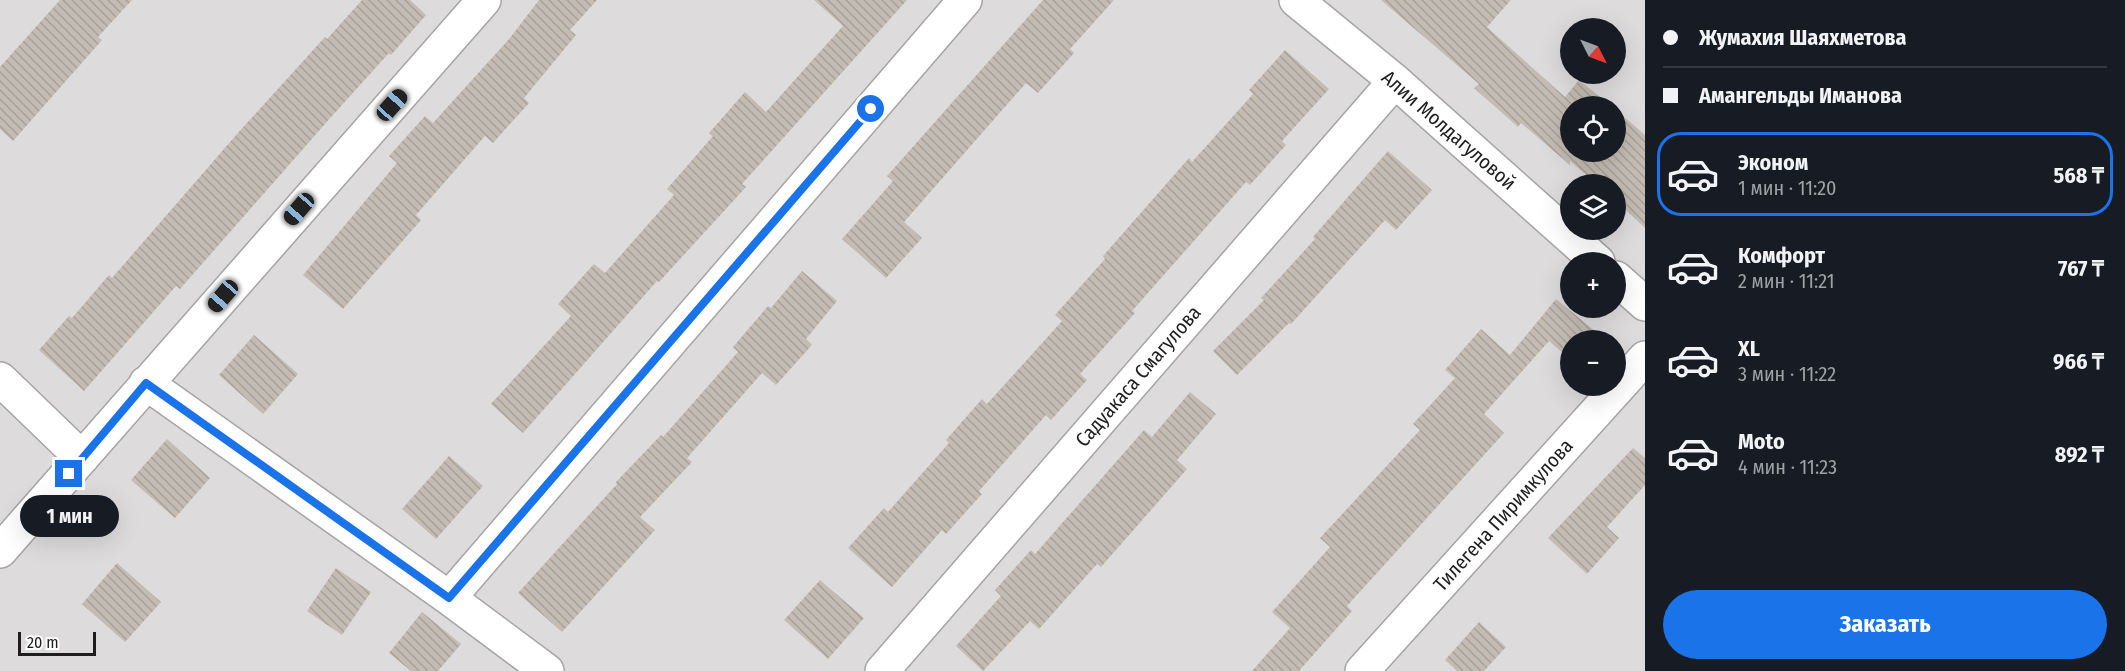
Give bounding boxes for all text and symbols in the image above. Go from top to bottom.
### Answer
north arrow [1560,18,1626,84]
map controls [1560,18,1626,396]
text: Жумахия Шаяхметова [1699,24,1906,51]
street label: Алии Молдагуловой [1377,65,1521,195]
text: Амангельды Иманова [1699,82,1902,109]
car [373,86,411,124]
route start [857,95,884,122]
button: locate [1560,96,1626,162]
icon: car [1666,147,1720,201]
text: Эконом [1738,149,1808,176]
text: 568 ₸ [2053,162,2104,189]
button: layers [1560,174,1626,240]
text: 1 мин · 11:20 [1738,176,1837,200]
car [280,190,318,228]
icon: car [1666,240,1720,294]
text: Комфорт [1738,242,1825,269]
button: + [1560,252,1626,318]
text: 767 ₸ [2058,255,2104,282]
text: 2 мин · 11:21 [1738,269,1834,293]
car [204,277,242,315]
street label: Садуакаса Смагулова [1070,301,1206,451]
button: − [1560,330,1626,396]
icon: car [1666,333,1720,387]
text: XL [1738,335,1760,362]
text: 966 ₸ [2053,348,2104,375]
text: 3 мин · 11:22 [1738,362,1836,386]
icon: car [1666,426,1720,480]
text: Moto [1738,428,1785,455]
street label: Тилегена Пиримкулова [1428,434,1578,596]
text: 892 ₸ [2055,441,2104,468]
text: 4 мин · 11:23 [1738,455,1837,479]
route end [55,460,82,487]
callout: 1 мин [20,495,118,537]
text: 1 мин [46,504,93,528]
button: Заказать [1663,590,2107,659]
scale bar [18,629,96,656]
text: 20 m [27,633,58,652]

